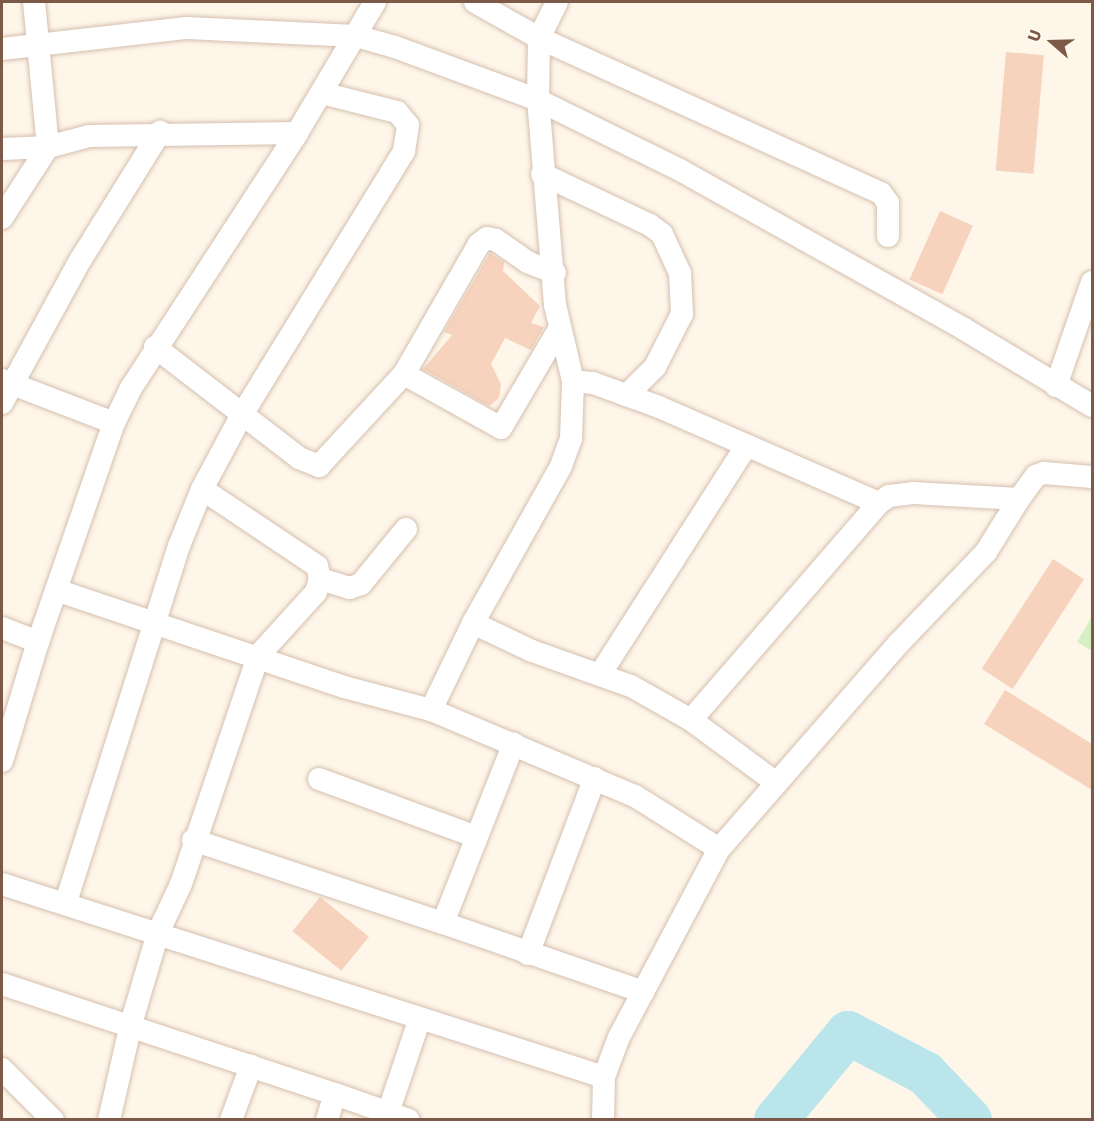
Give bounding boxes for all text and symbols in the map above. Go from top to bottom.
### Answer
north arrow [1022,12,1082,72]
text: U [1022,26,1047,45]

